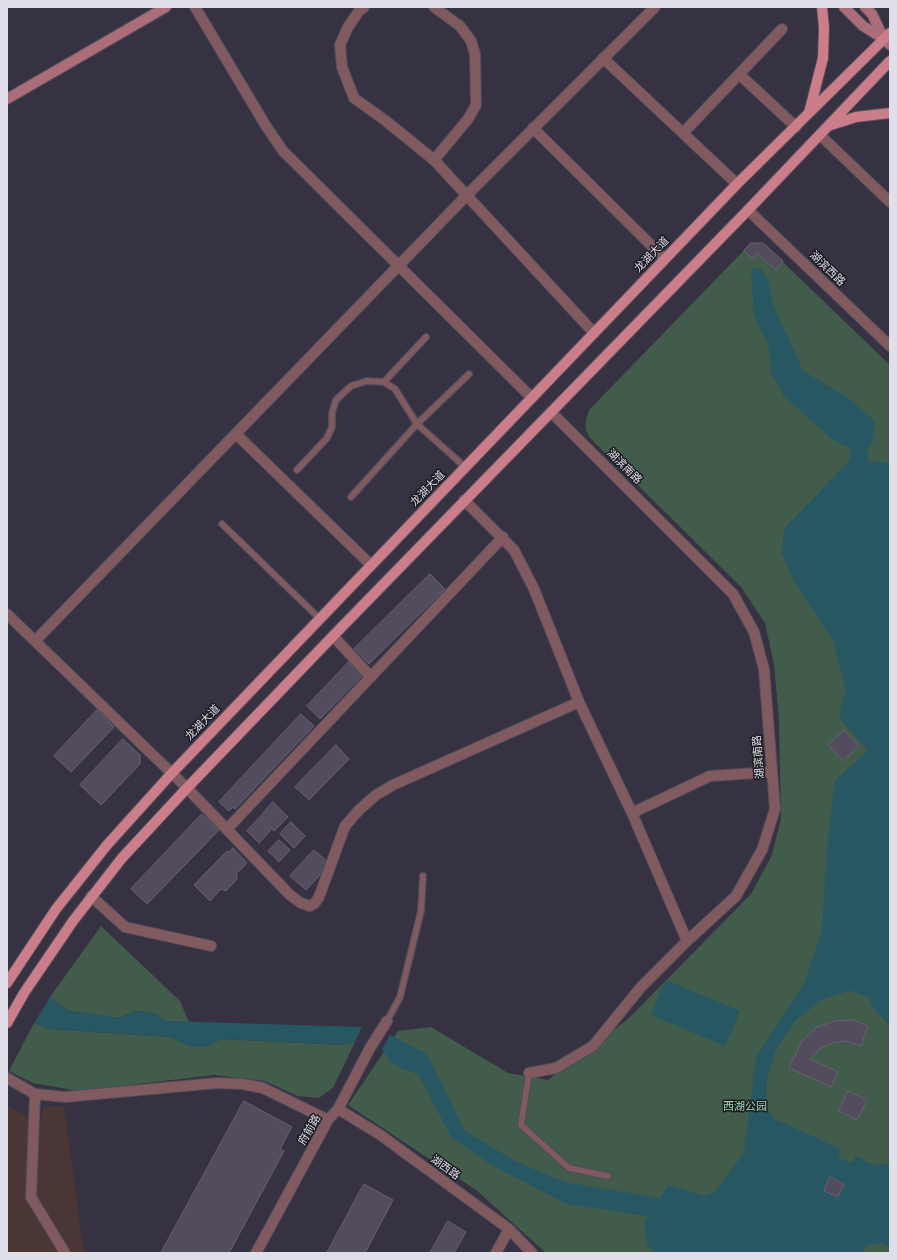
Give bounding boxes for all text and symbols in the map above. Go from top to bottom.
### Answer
street label: 龙湖大道 [632,235,672,275]
street label: 湖滨西路 [807,249,847,289]
street label: 湖滨南路 [604,447,644,487]
street label: 龙湖大道 [408,469,448,509]
street label: 龙湖大道 [183,703,223,743]
street label: 湖滨南路 [751,735,767,779]
park label: 西湖公园 [723,1100,767,1114]
street label: 府前路 [296,1112,324,1148]
street label: 湖西路 [428,1153,462,1183]

